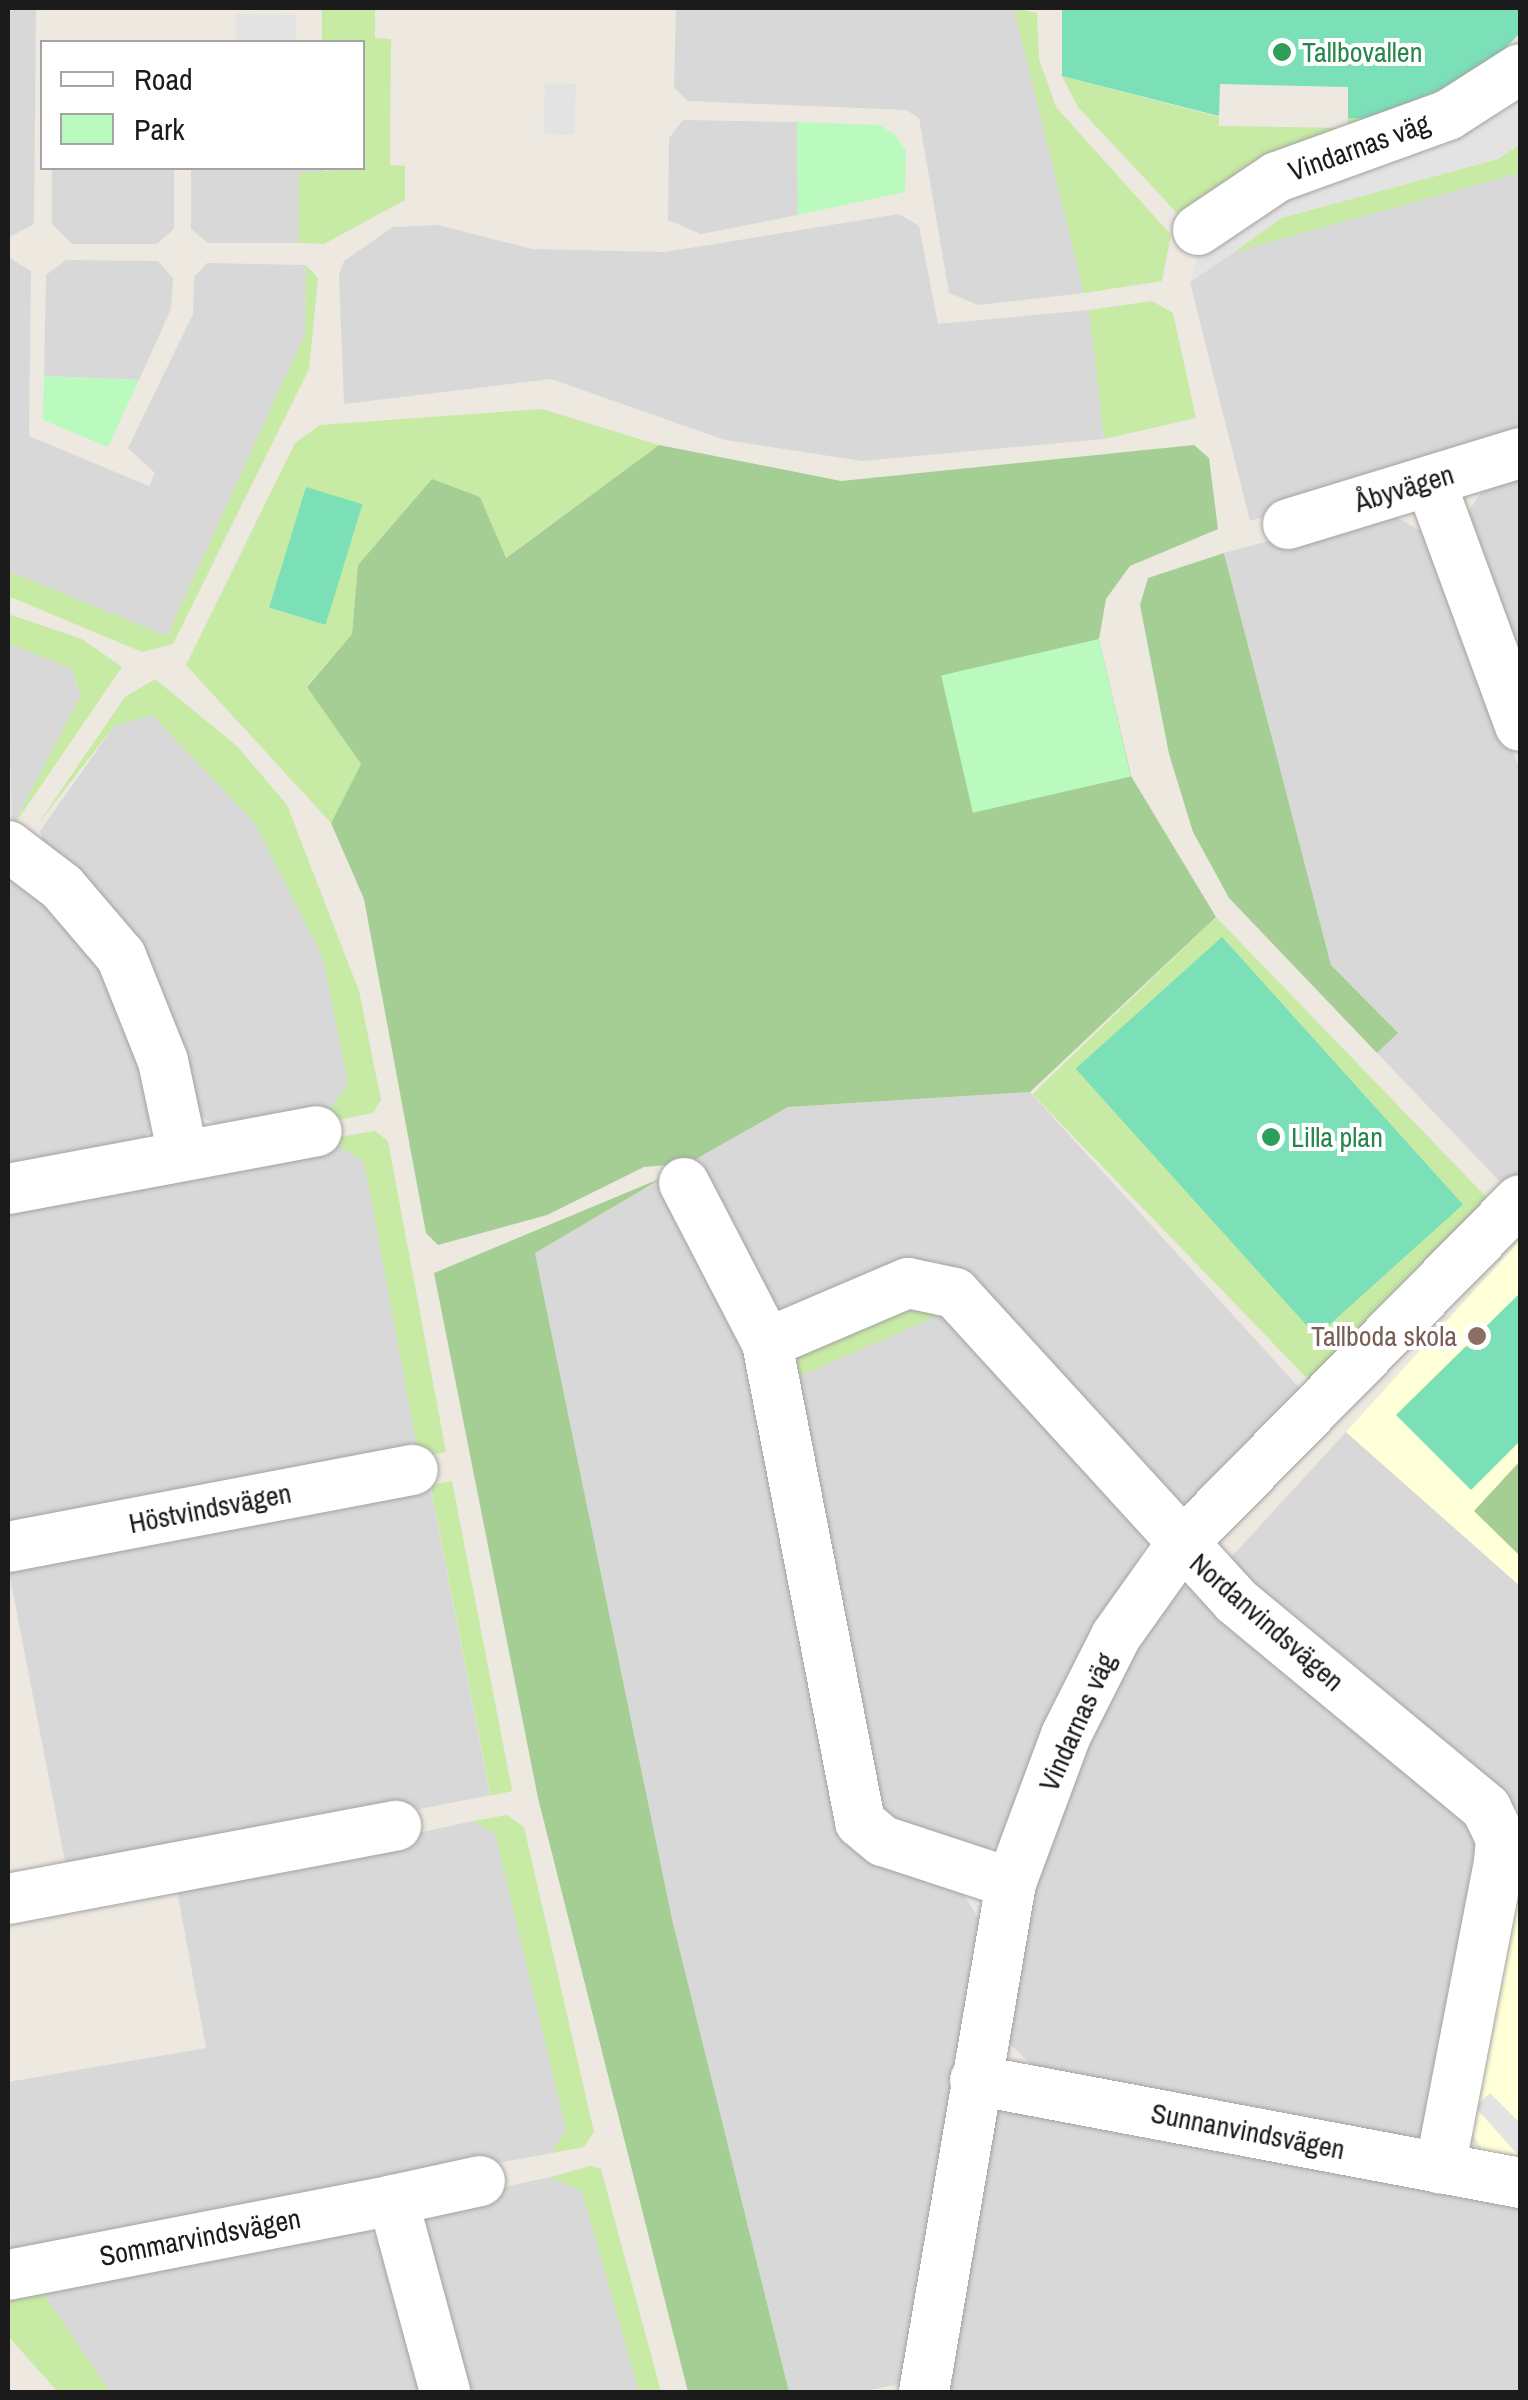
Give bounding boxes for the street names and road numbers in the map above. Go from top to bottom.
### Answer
street label: Vindarnas väg [1284,106,1434,188]
street label: Åbyvägen [1350,457,1458,519]
street label: Höstvindsvägen [126,1476,294,1540]
street label: Nordanvindsvägen [1183,1546,1351,1698]
street label: Vindarnas väg [1032,1648,1122,1796]
street label: Sunnanvindsvägen [1148,2096,1348,2166]
street label: Sommarvindsvägen [97,2201,303,2273]

